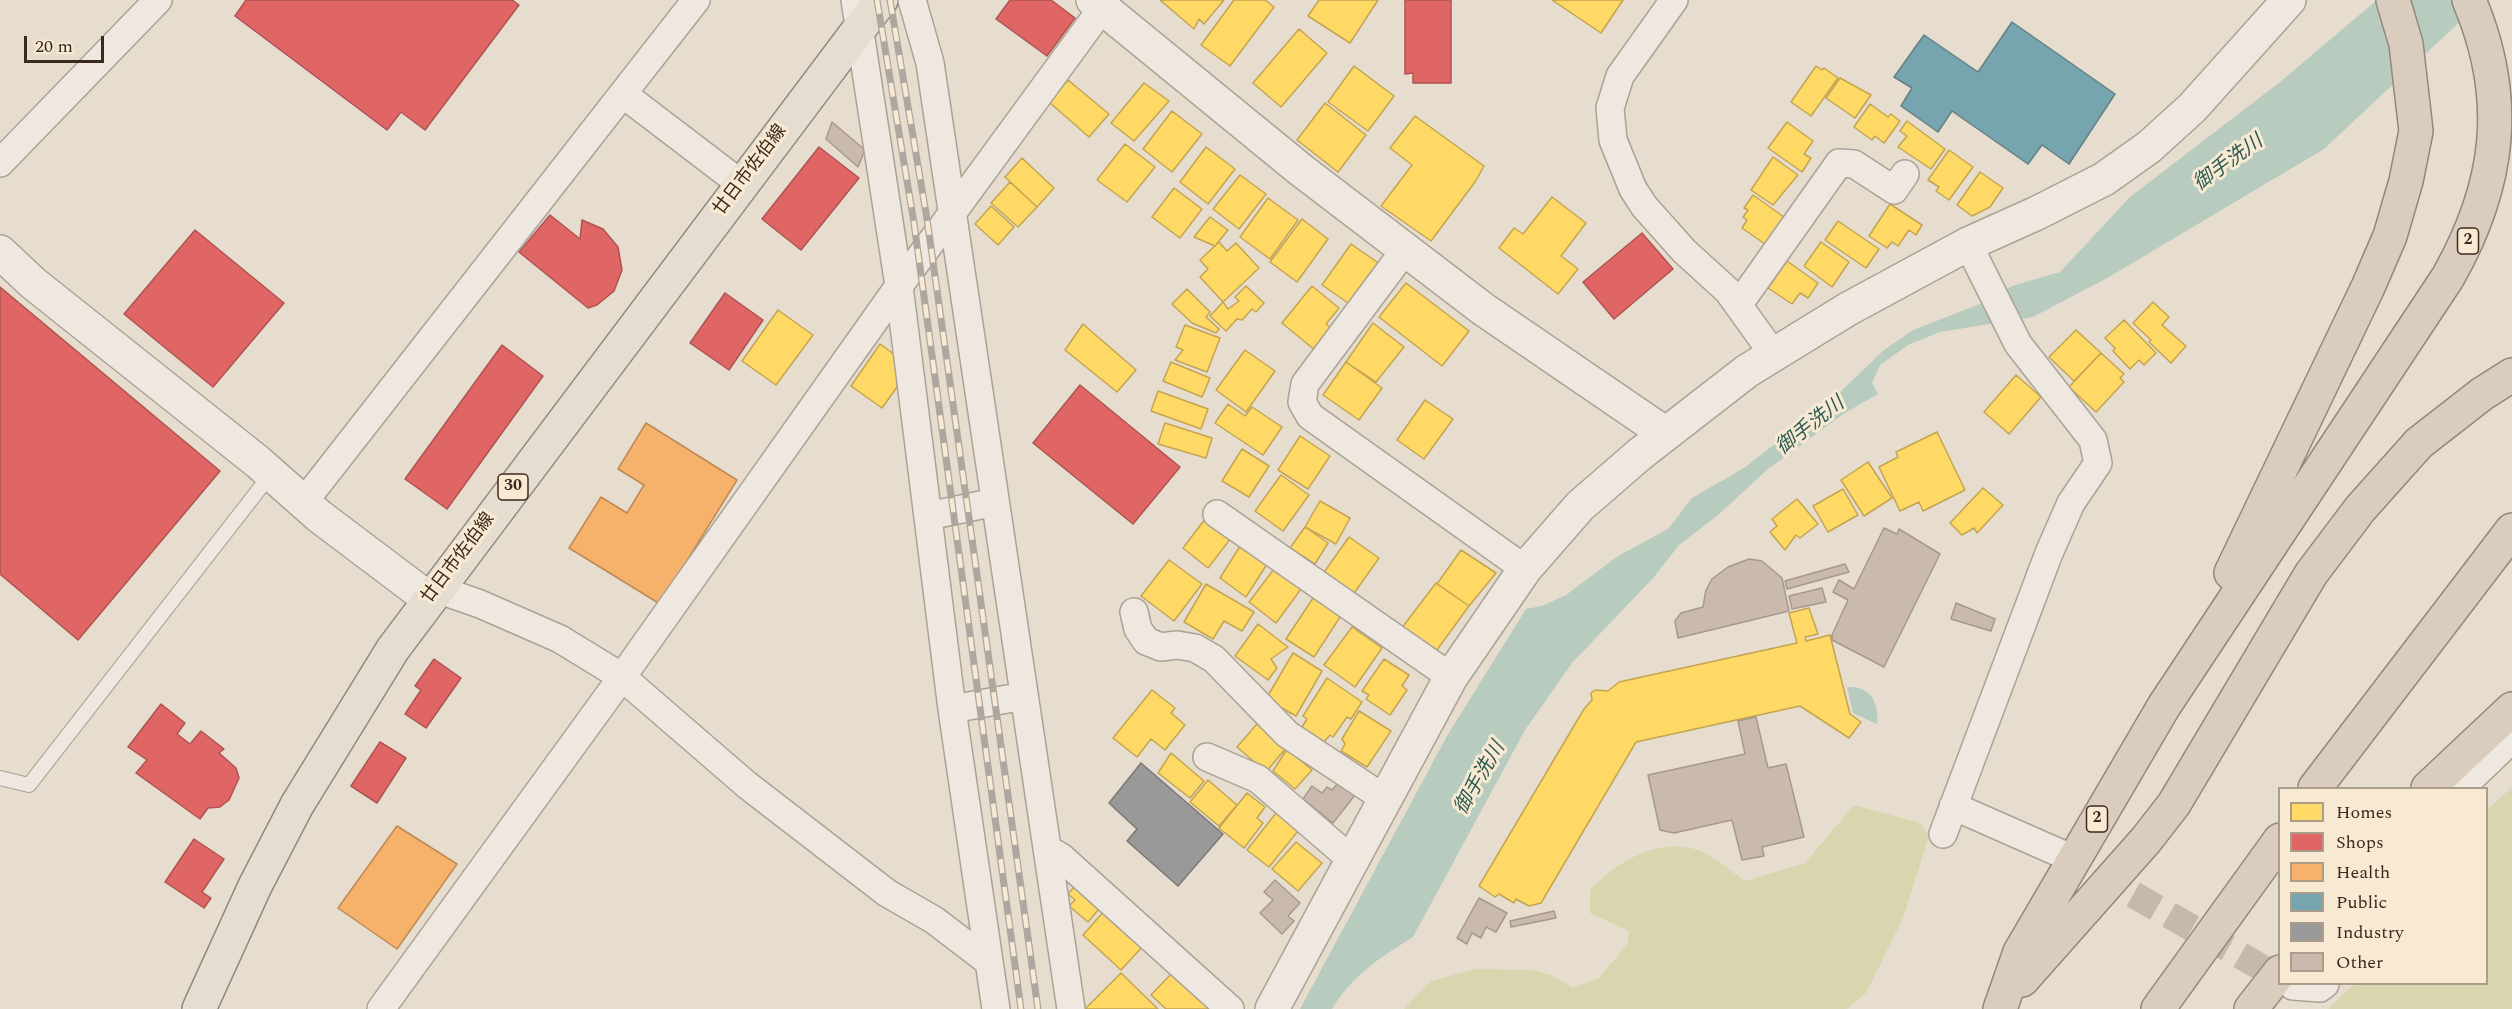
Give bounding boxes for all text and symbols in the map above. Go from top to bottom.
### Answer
scale bar [27,24,106,62]
text: 20 m [35,33,73,60]
street label: 廿日市佐伯線 [710,121,792,221]
water label: 御手洗川 [2190,131,2268,197]
road number: 2 [2458,228,2478,254]
water label: 御手洗川 [1772,393,1850,461]
road number: 30 [498,474,528,500]
street label: 廿日市佐伯線 [418,509,500,609]
water label: 御手洗川 [1451,738,1511,820]
legend [2278,787,2488,985]
text: Homes [2336,799,2392,826]
road number: 2 [2086,806,2108,832]
text: Shops [2336,829,2384,856]
text: Health [2336,859,2390,886]
text: Public [2336,889,2387,916]
text: Industry [2336,919,2404,946]
text: Other [2336,949,2383,976]

